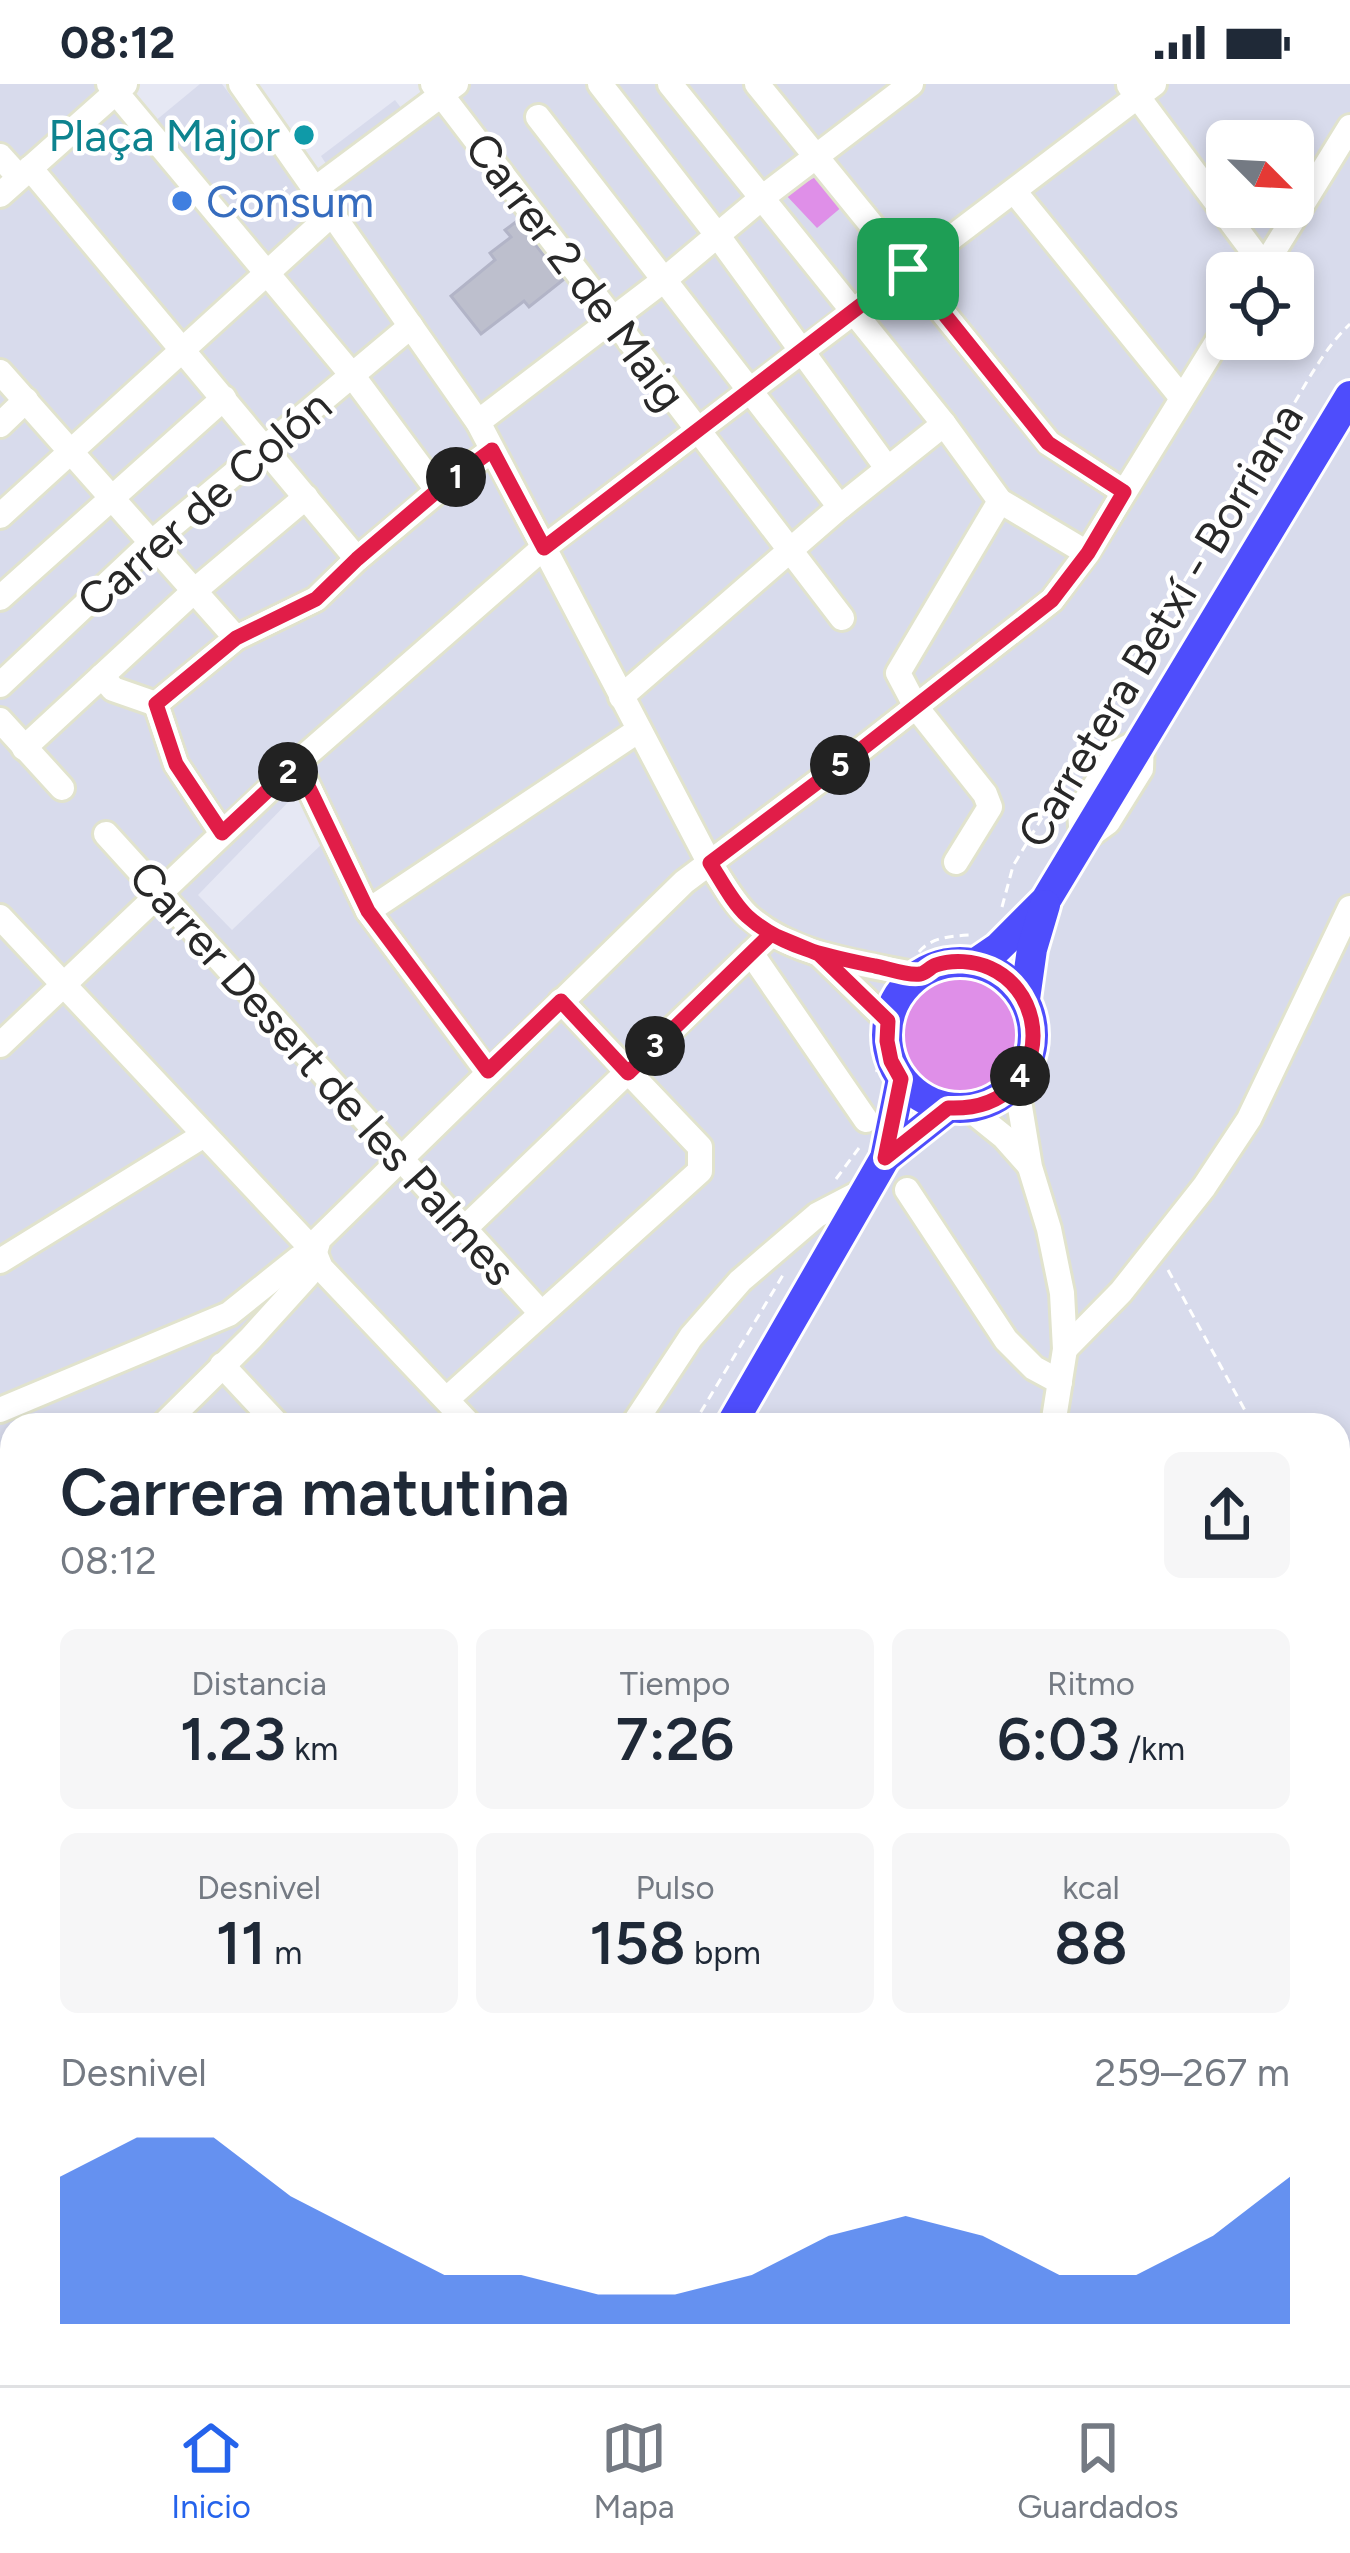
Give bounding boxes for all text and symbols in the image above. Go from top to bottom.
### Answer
text: 08:12 [60,15,175,69]
place label: Plaça Major [48,108,280,162]
north arrow [1206,120,1314,228]
map controls [1206,120,1314,360]
marker: Plaça Major [291,122,317,148]
street label: Carrer 2 de Maig [454,122,698,420]
place label: Consum [206,174,374,228]
marker: Consum [169,188,195,214]
pin [857,218,959,320]
icon: arrive [875,236,941,302]
button: locate [1206,252,1314,360]
street label: Carrer de Colón [66,378,342,628]
street label: Carretera Betxí - Borriana [1006,393,1314,857]
pin: 1 [426,447,486,507]
text: 1 [449,457,463,496]
pin: 5 [810,735,870,795]
pin: 2 [258,742,318,802]
text: 5 [830,745,850,784]
text: 2 [278,752,298,791]
street label: Carrer Desert de les Palmes [118,850,528,1296]
pin: 3 [625,1016,685,1076]
text: 3 [646,1026,664,1065]
pin: 4 [990,1046,1050,1106]
text: 4 [1010,1056,1030,1095]
text: Carrera matutina [60,1452,570,1532]
button: share [1164,1452,1290,1578]
text: 08:12 [60,1537,157,1584]
text: Distancia [191,1664,327,1703]
text: Tiempo [620,1664,730,1703]
text: Ritmo [1047,1664,1135,1703]
text: 1.23 [180,1703,286,1775]
text: 7:26 [616,1703,734,1775]
text: 6:03 [997,1703,1120,1775]
text: km [286,1729,338,1768]
text: /km [1120,1729,1185,1768]
text: Desnivel [197,1868,321,1907]
text: Pulso [635,1868,715,1907]
text: kcal [1062,1868,1120,1907]
text: 11 [216,1907,266,1979]
text: 158 [589,1907,686,1979]
text: 88 [1054,1907,1128,1979]
text: m [266,1933,302,1972]
text: bpm [686,1933,761,1972]
text: Desnivel [60,2049,207,2096]
text: 259–267 m [1095,2049,1290,2096]
tab: Inicio [171,2415,251,2526]
tab: Mapa [594,2415,675,2526]
tab: Guardados [1017,2415,1179,2526]

